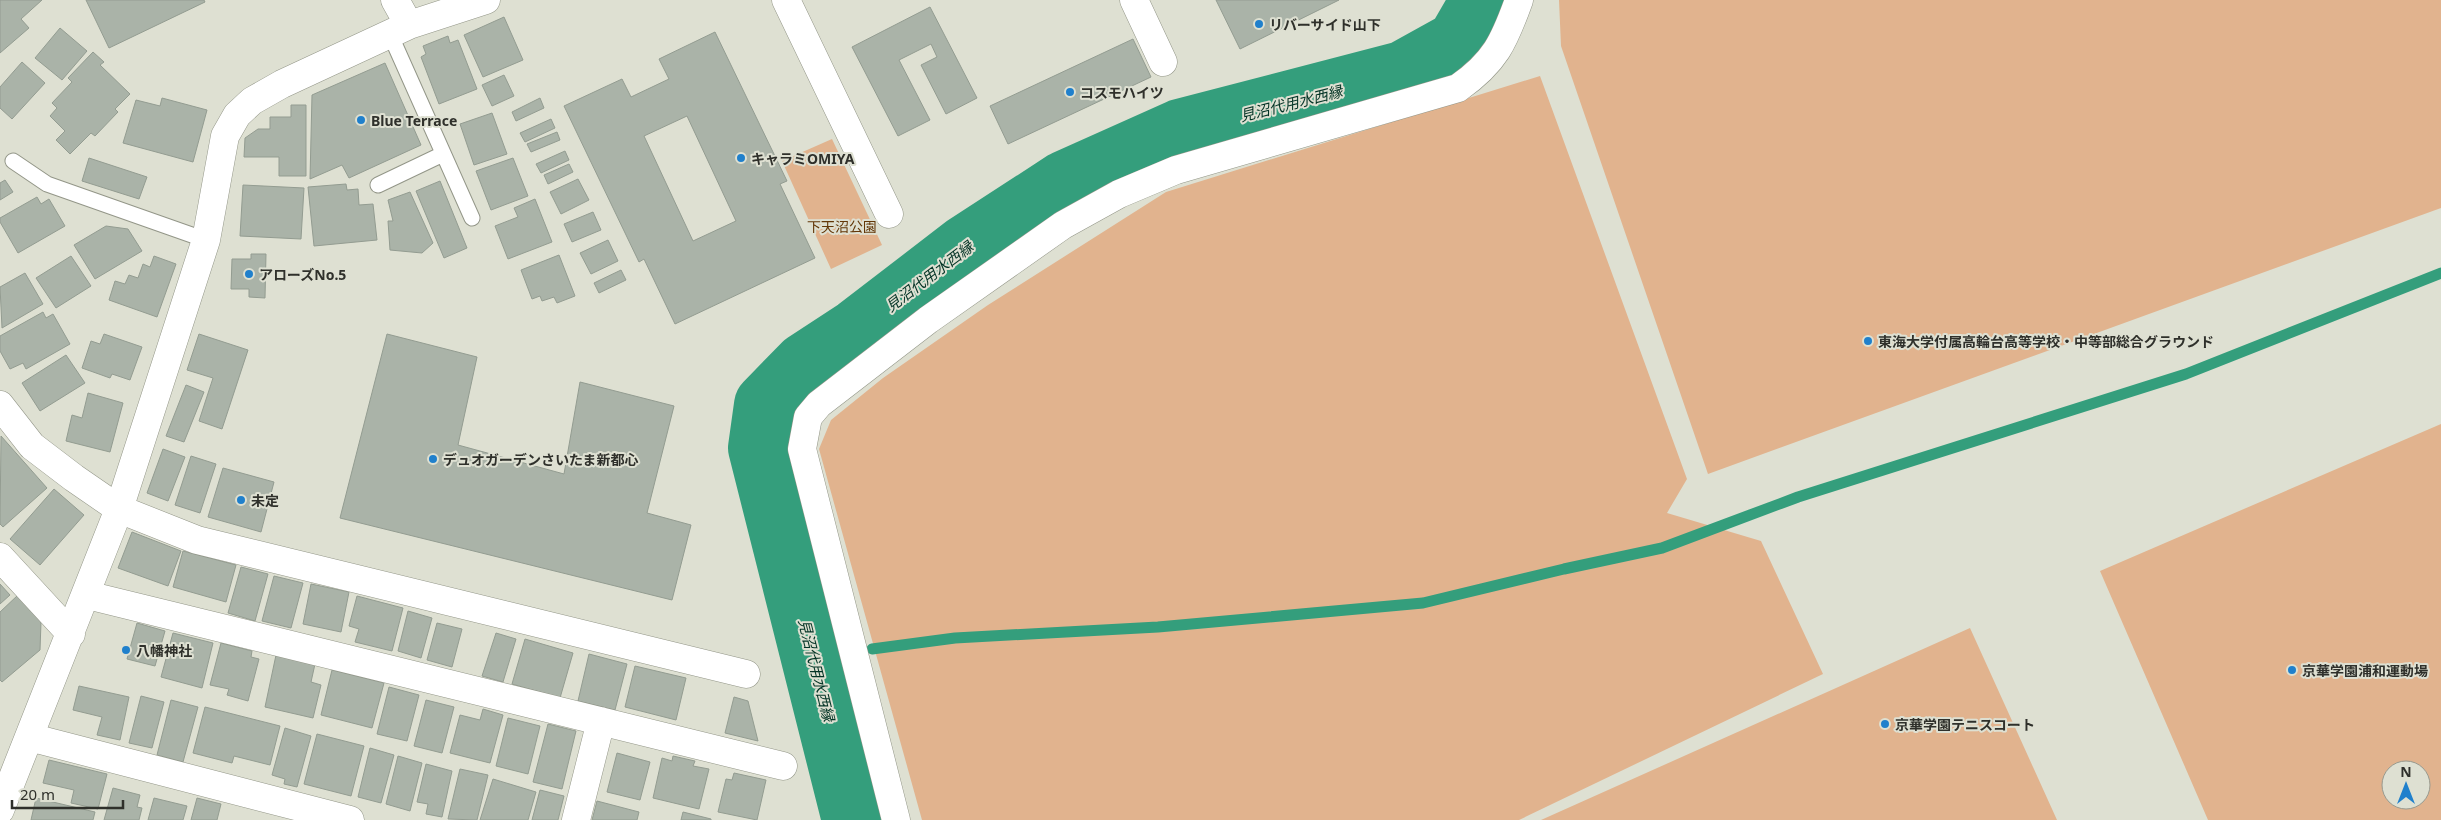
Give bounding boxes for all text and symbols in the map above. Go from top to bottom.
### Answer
place label: リバーサイド山下 [1269,15,1381,34]
marker: リバーサイド山下 [1253,18,1265,30]
water label: 見沼代用水西縁 [1238,80,1346,125]
place label: コスモハイツ [1080,83,1164,102]
marker: コスモハイツ [1064,86,1076,98]
place label: Blue Terrace [371,111,457,130]
marker: Blue Terrace [355,114,367,126]
place label: キャラミOMIYA [751,149,855,168]
marker: キャラミOMIYA [735,152,747,164]
park label: 下天沼公園 [807,217,877,236]
water label: 見沼代用水西縁 [881,235,979,316]
place label: アローズNo.5 [259,265,346,284]
marker: アローズNo.5 [243,268,255,280]
place label: 東海大学付属高輪台高等学校・中等部総合グラウンド [1878,332,2214,351]
marker: 東海大学付属高輪台高等学校・中等部総合グラウンド [1862,335,1874,347]
place label: デュオガーデンさいたま新都心 [443,450,639,469]
marker: デュオガーデンさいたま新都心 [427,453,439,465]
place label: 未定 [251,491,279,510]
marker: 未定 [235,494,247,506]
water label: 見沼代用水西縁 [795,617,840,725]
place label: 八幡神社 [136,641,192,660]
marker: 八幡神社 [120,644,132,656]
place label: 京華学園浦和運動場 [2302,661,2428,680]
marker: 京華学園浦和運動場 [2286,664,2298,676]
place label: 京華学園テニスコート [1895,715,2035,734]
marker: 京華学園テニスコート [1879,718,1891,730]
north arrow [2381,760,2431,810]
text: N [2400,762,2412,781]
scale bar [12,778,124,810]
text: 20 m [20,784,55,804]

